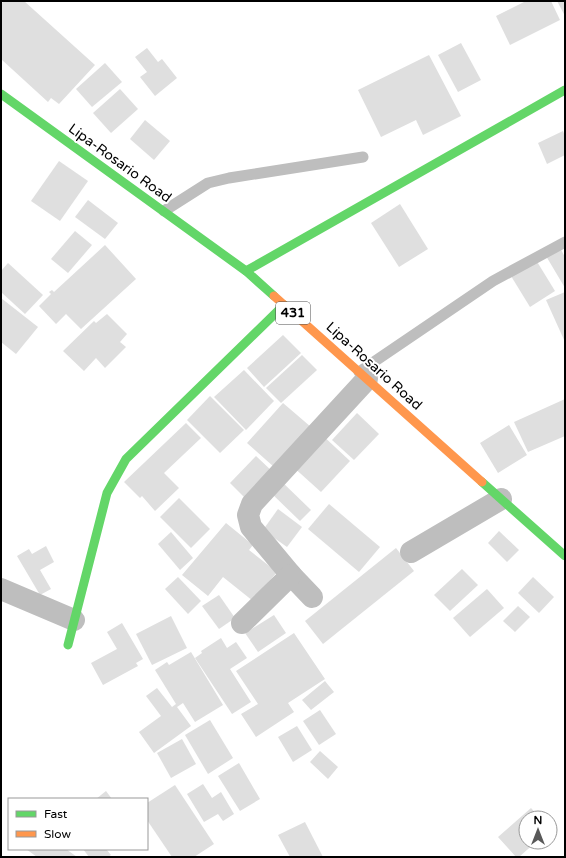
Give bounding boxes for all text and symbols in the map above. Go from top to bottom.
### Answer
street label: Lipa-Rosario Road [65,120,175,206]
road number: 431 [276,302,310,324]
street label: Lipa-Rosario Road [323,318,425,414]
legend [8,798,148,850]
text: Fast [44,807,68,821]
north arrow [518,810,558,850]
text: N [534,814,542,827]
text: Slow [44,827,71,841]

